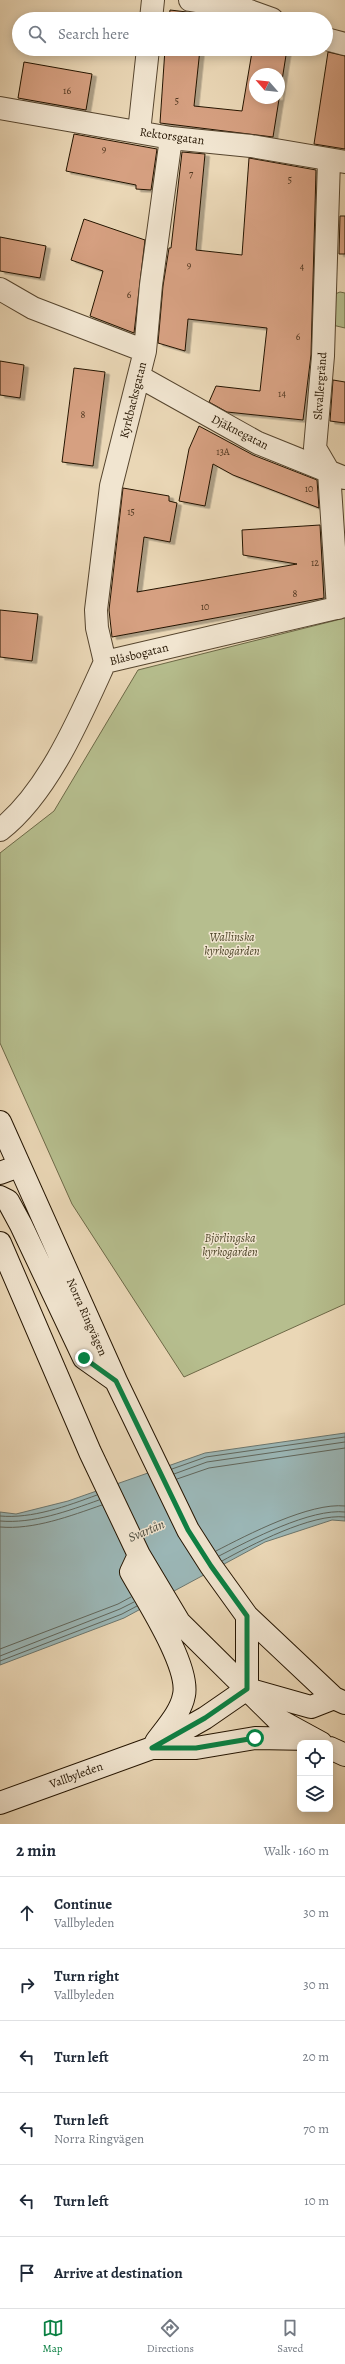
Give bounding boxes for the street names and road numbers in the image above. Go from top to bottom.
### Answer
street label: Rektorsgatan [139,124,206,149]
street label: Skvallergränd [310,351,330,420]
street label: Kyrkbacksgatan [116,360,150,440]
street label: Djäknegatan [209,411,272,453]
street label: Blåsbogatan [108,639,171,669]
street label: Norra Ringvägen [63,1276,111,1359]
street label: Vallbyleden [46,1758,105,1792]

